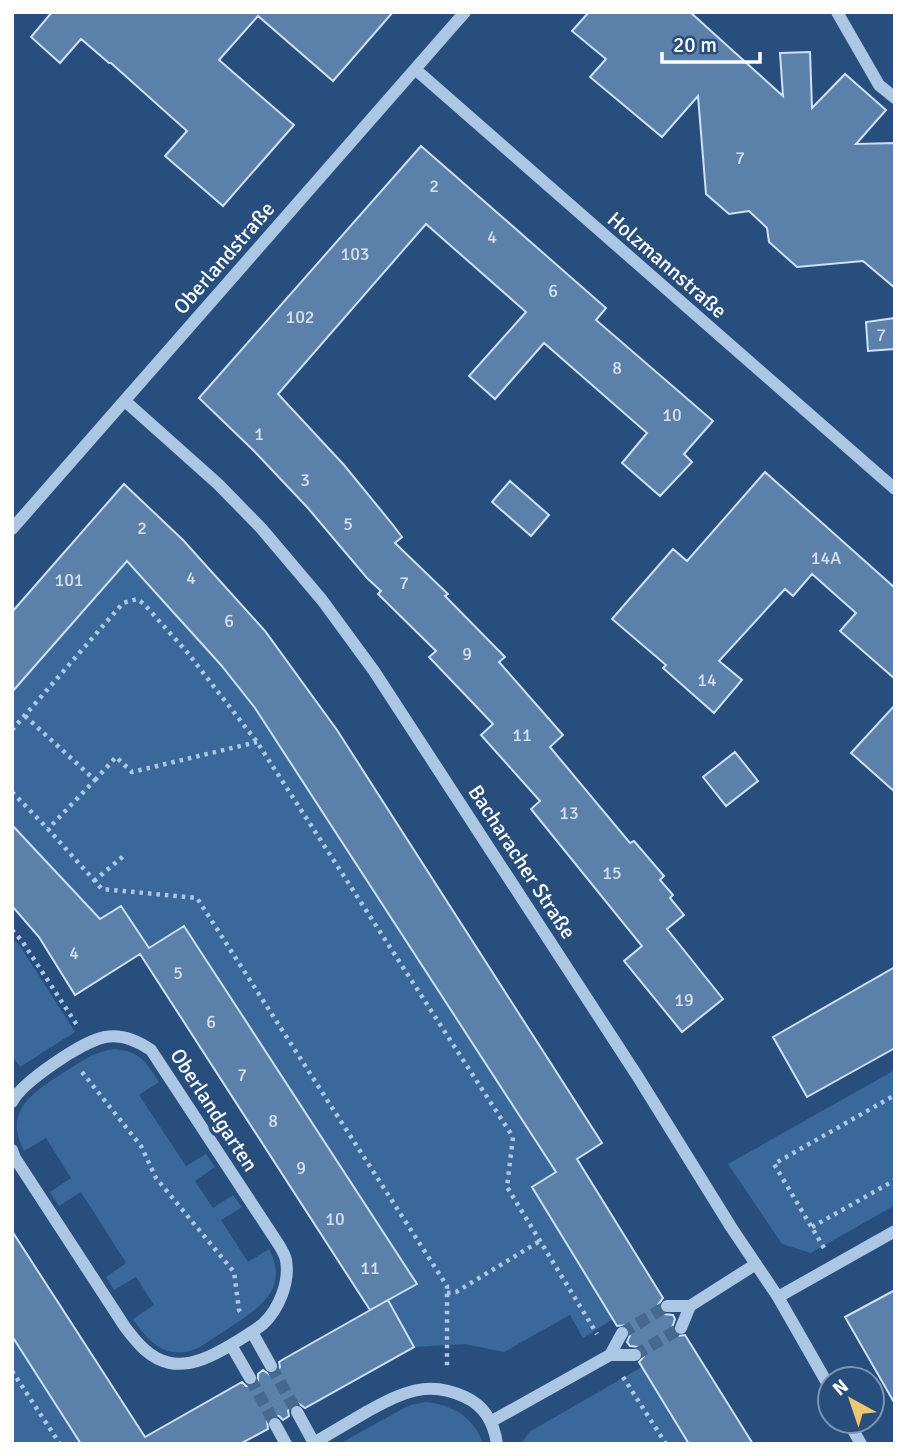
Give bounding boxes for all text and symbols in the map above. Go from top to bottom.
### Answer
scale bar [662,21,760,65]
text: 20 m [673,32,717,58]
house number: 7 [735,147,745,169]
house number: 2 [429,175,439,197]
street label: Oberlandstraße [168,196,280,320]
street label: Holzmannstraße [602,206,732,324]
house number: 4 [487,226,497,248]
house number: 103 [340,243,370,265]
house number: 6 [548,280,558,302]
house number: 102 [285,306,315,328]
house number: 7 [876,324,886,346]
house number: 8 [612,357,622,379]
house number: 10 [662,404,682,426]
house number: 1 [254,423,264,445]
house number: 3 [300,469,310,491]
house number: 5 [343,513,353,535]
house number: 2 [137,517,147,539]
house number: 14A [811,547,841,569]
house number: 4 [186,567,196,589]
house number: 101 [54,569,84,591]
house number: 7 [399,572,409,594]
house number: 6 [224,610,234,632]
house number: 9 [462,643,472,665]
house number: 14 [697,669,717,691]
house number: 11 [512,724,532,746]
street label: Bacharacher Straße [462,780,582,944]
house number: 13 [559,802,579,824]
house number: 15 [602,862,622,884]
house number: 4 [69,942,79,964]
house number: 5 [173,962,183,984]
house number: 19 [674,989,694,1011]
house number: 6 [206,1011,216,1033]
street label: Oberlandgarten [165,1044,263,1176]
house number: 7 [237,1064,247,1086]
house number: 8 [268,1110,278,1132]
house number: 9 [296,1157,306,1179]
house number: 10 [325,1208,345,1230]
house number: 11 [360,1257,380,1279]
north arrow [816,1365,886,1435]
text: N [828,1374,853,1401]

